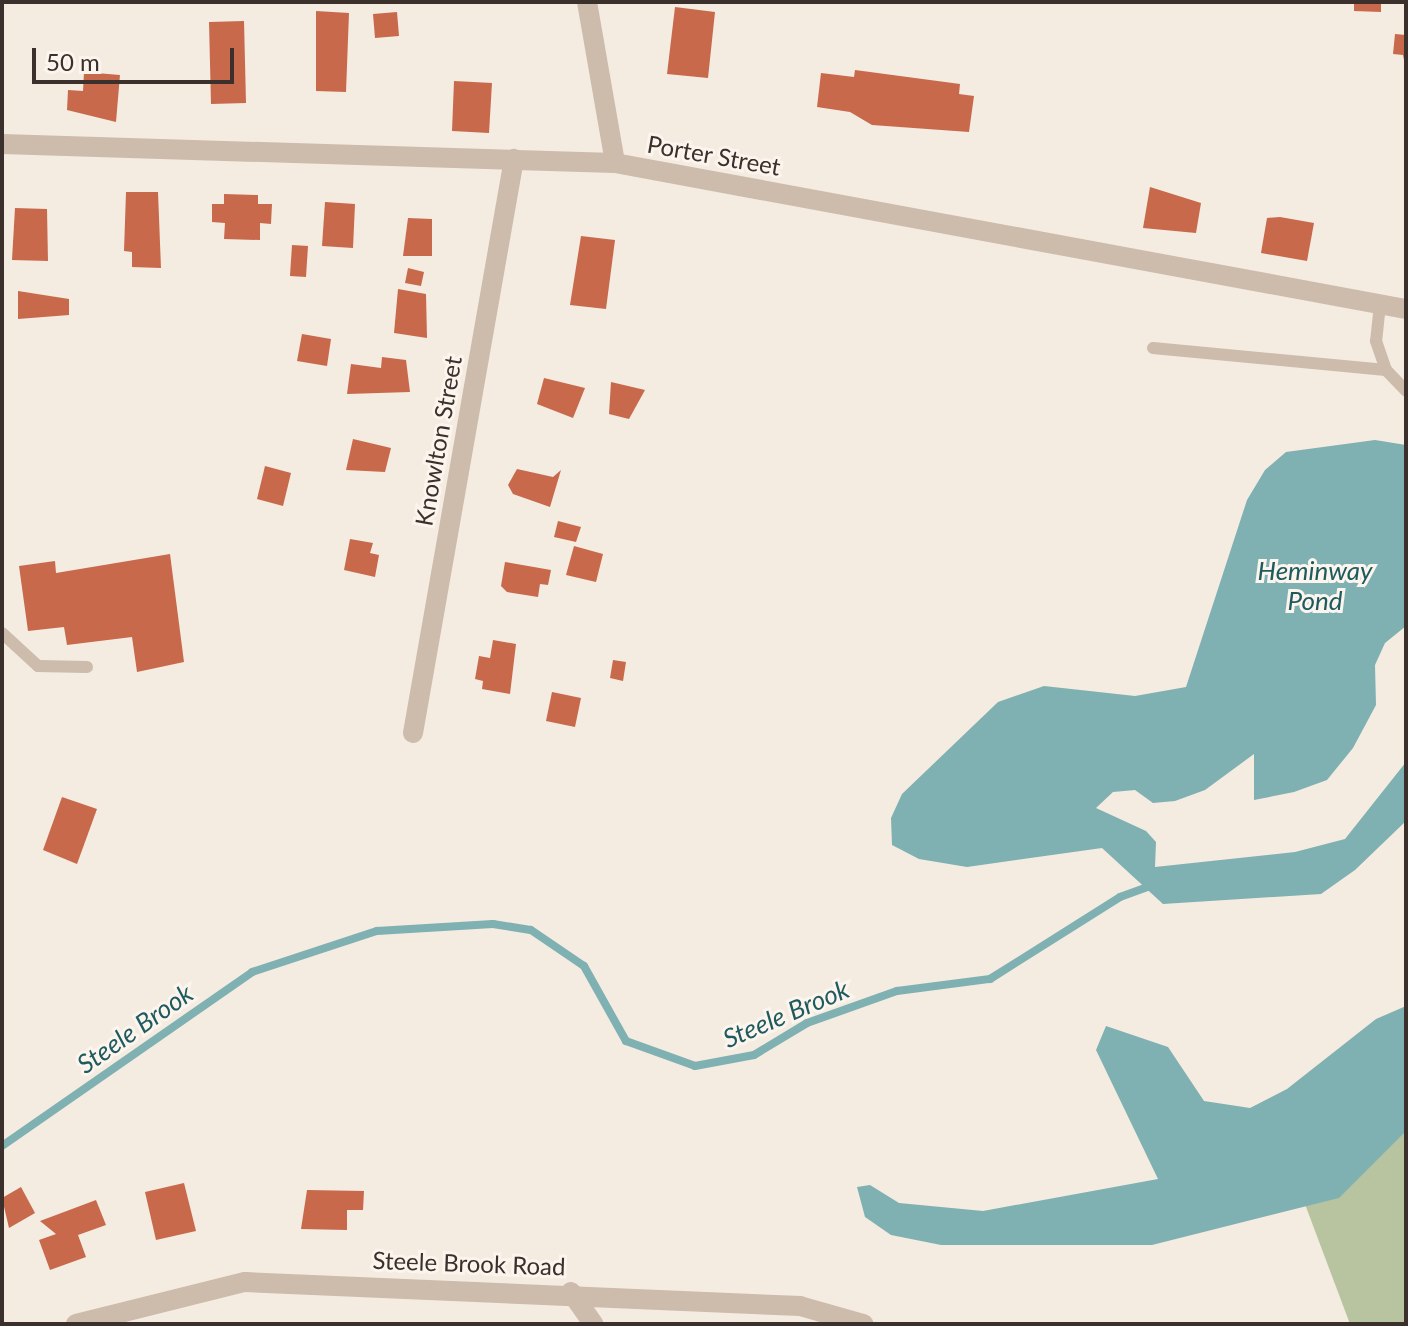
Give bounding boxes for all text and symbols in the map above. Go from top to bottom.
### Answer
scale bar [36,32,238,82]
text: 50 m [46,47,100,76]
street label: Porter Street [645,129,783,181]
street label: Knowlton Street [409,354,467,528]
water label: Heminway Pond [1258,555,1372,616]
water label: Steele Brook [718,973,854,1055]
water label: Steele Brook [71,978,199,1080]
street label: Steele Brook Road [372,1245,566,1281]

